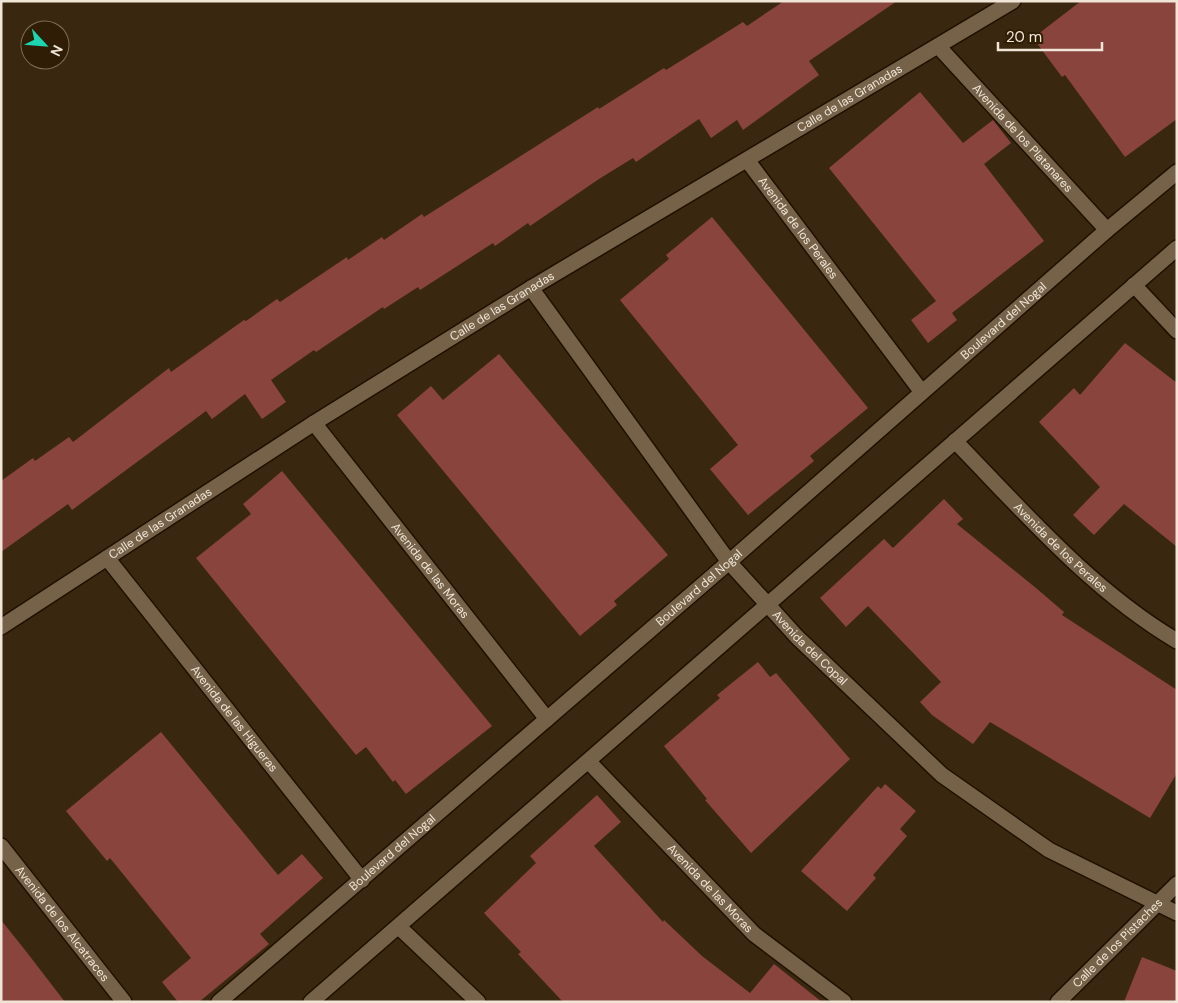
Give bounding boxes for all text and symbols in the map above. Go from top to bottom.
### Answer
north arrow [20,20,70,70]
scale bar [998,20,1102,52]
text: 20 m [1006,27,1042,47]
text: N [46,42,67,59]
street label: Calle de las Granadas [794,61,905,136]
street label: Avenida de los Platanares [969,80,1076,196]
street label: Avenida de los Perales [754,174,842,282]
street label: Calle de las Granadas [447,268,557,345]
street label: Boulevard del Nogal [957,279,1050,363]
street label: Calle de las Granadas [105,484,215,563]
street label: Avenida de los Perales [1010,499,1111,596]
street label: Avenida de las Moras [388,520,473,622]
street label: Boulevard del Nogal [652,546,746,630]
street label: Avenida del Copal [769,607,851,689]
street label: Avenida de las Higueras [187,662,281,775]
street label: Boulevard del Nogal [346,811,439,894]
street label: Avenida de las Moras [664,840,757,936]
street label: Avenida de los Alcatraces [12,863,113,985]
street label: Calle de los Pistaches [1069,895,1166,991]

